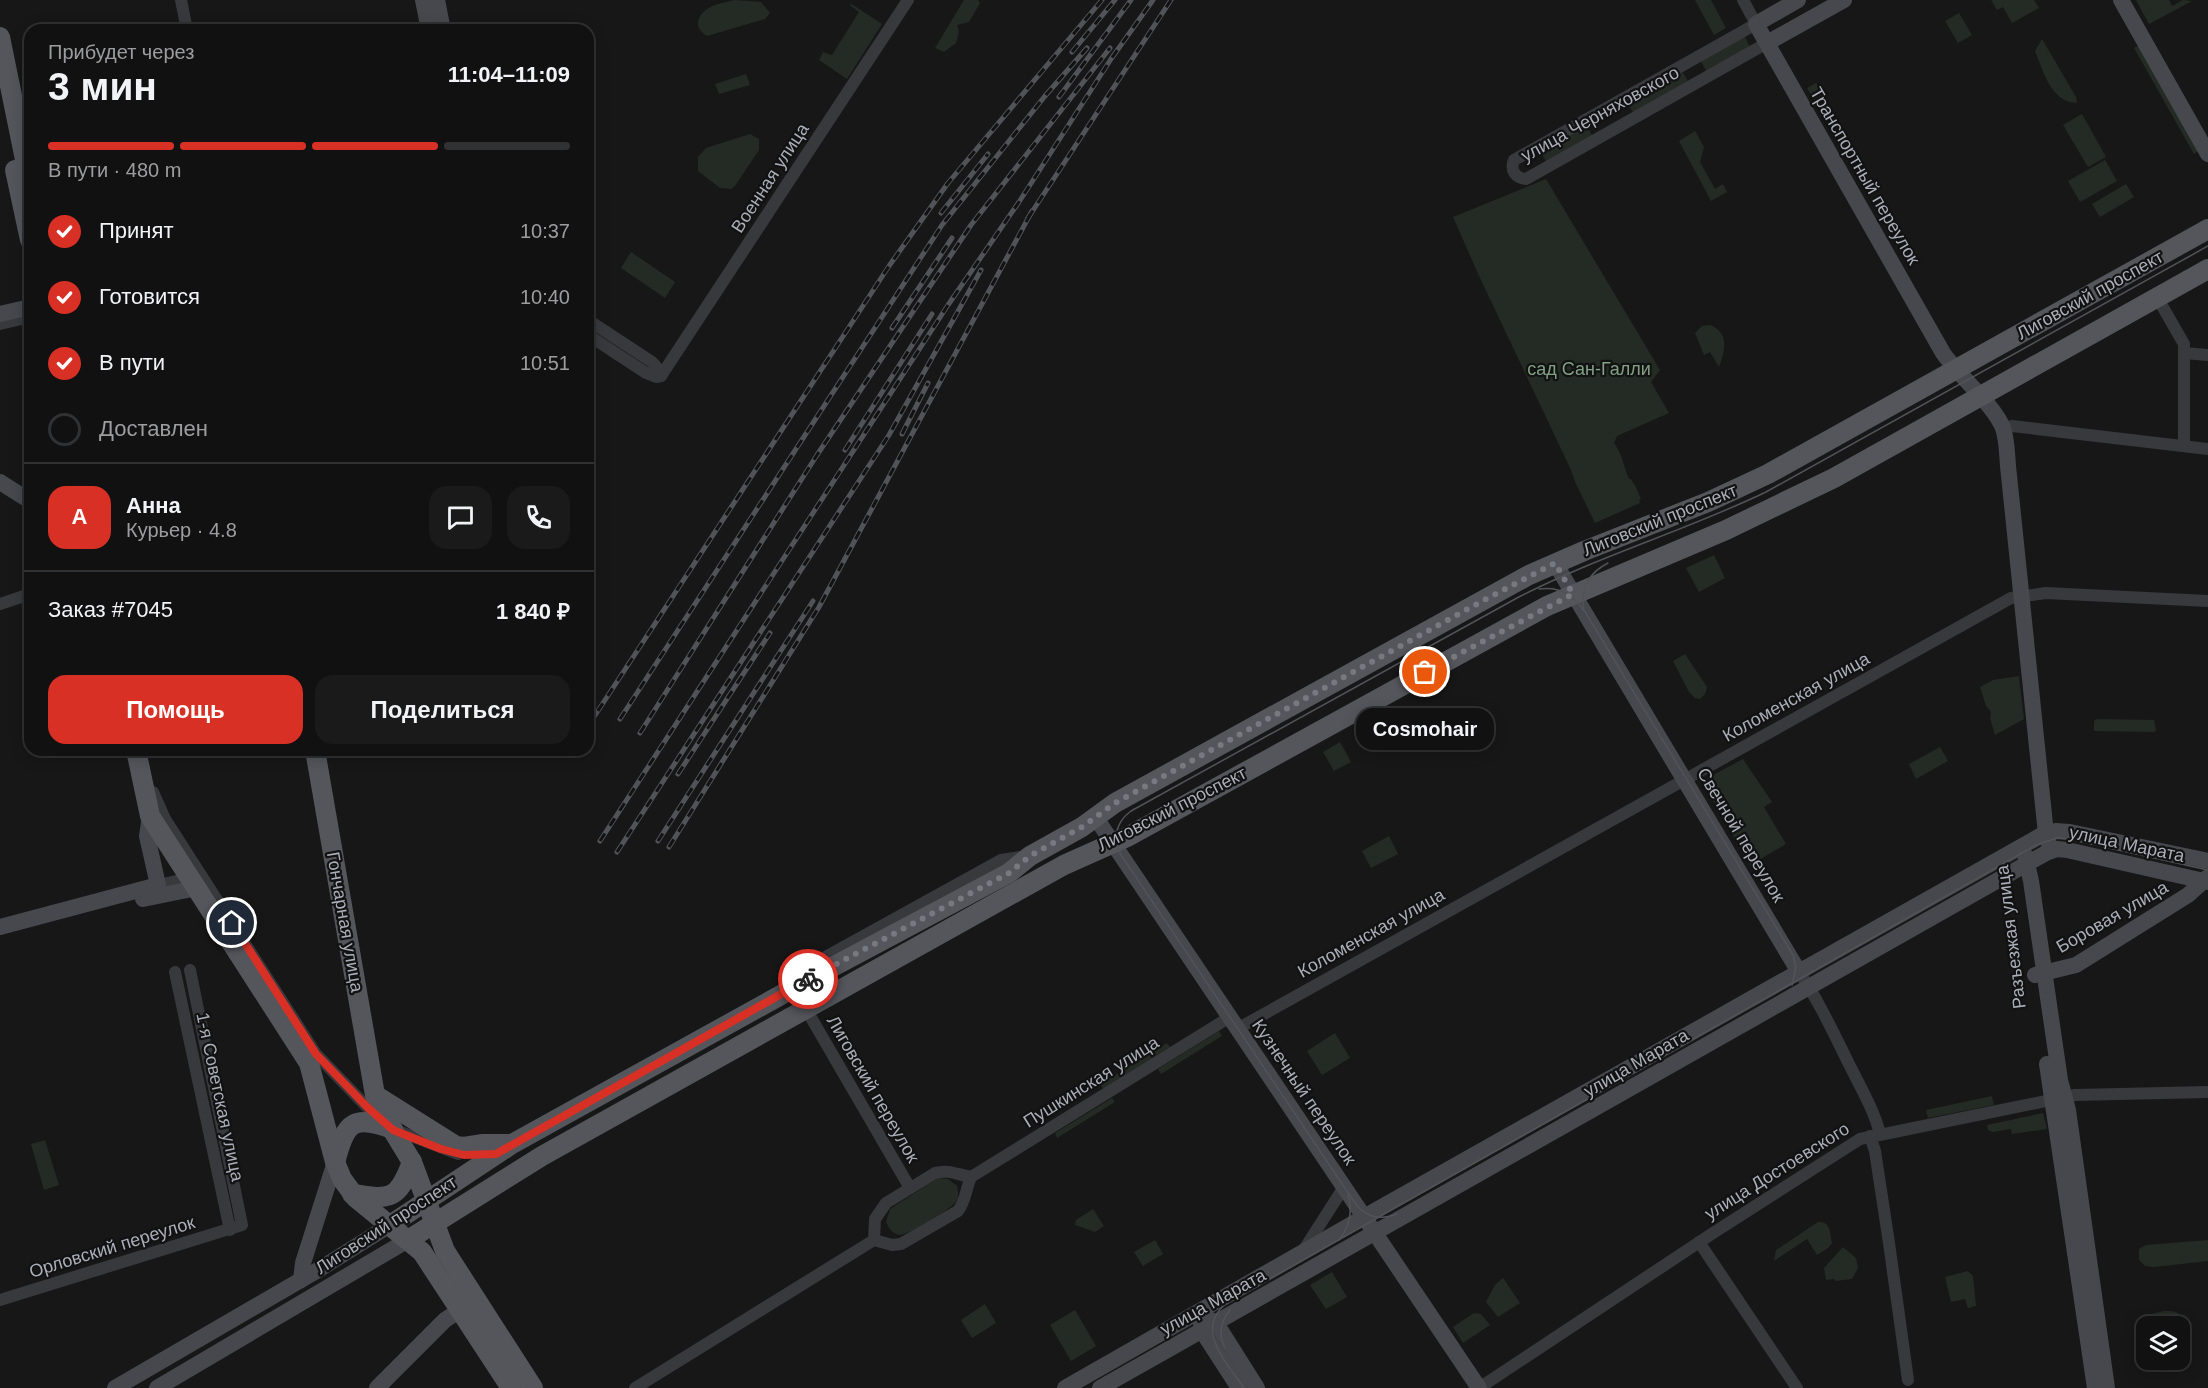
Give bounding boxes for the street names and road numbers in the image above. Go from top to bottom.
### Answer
street label: улица Черняховского [1517,62,1683,166]
street label: Транспортный переулок [1806,84,1924,268]
street label: Военная улица [727,119,813,236]
street label: Лиговский проспект [2013,246,2167,344]
street label: Лиговский проспект [1580,480,1740,560]
street label: Коломенская улица [1719,648,1874,746]
street label: Лиговский проспект [1094,763,1250,855]
street label: Свечной переулок [1693,764,1789,906]
street label: улица Марата [2068,822,2187,866]
street label: Гончарная улица [323,850,367,995]
street label: Разъезжая улица [1992,863,2030,1010]
street label: Боровая улица [2053,876,2172,957]
street label: Коломенская улица [1294,884,1449,982]
street label: 1-я Советская улица [192,1011,248,1184]
street label: Лиговский переулок [823,1012,923,1166]
street label: Кузнечный переулок [1248,1015,1360,1169]
street label: улица Марата [1580,1025,1693,1101]
street label: Пушкинская улица [1020,1032,1163,1132]
street label: улица Достоевского [1701,1118,1853,1224]
street label: Лиговский проспект [312,1172,460,1278]
street label: Орловский переулок [27,1212,197,1282]
street label: улица Марата [1157,1264,1270,1339]

